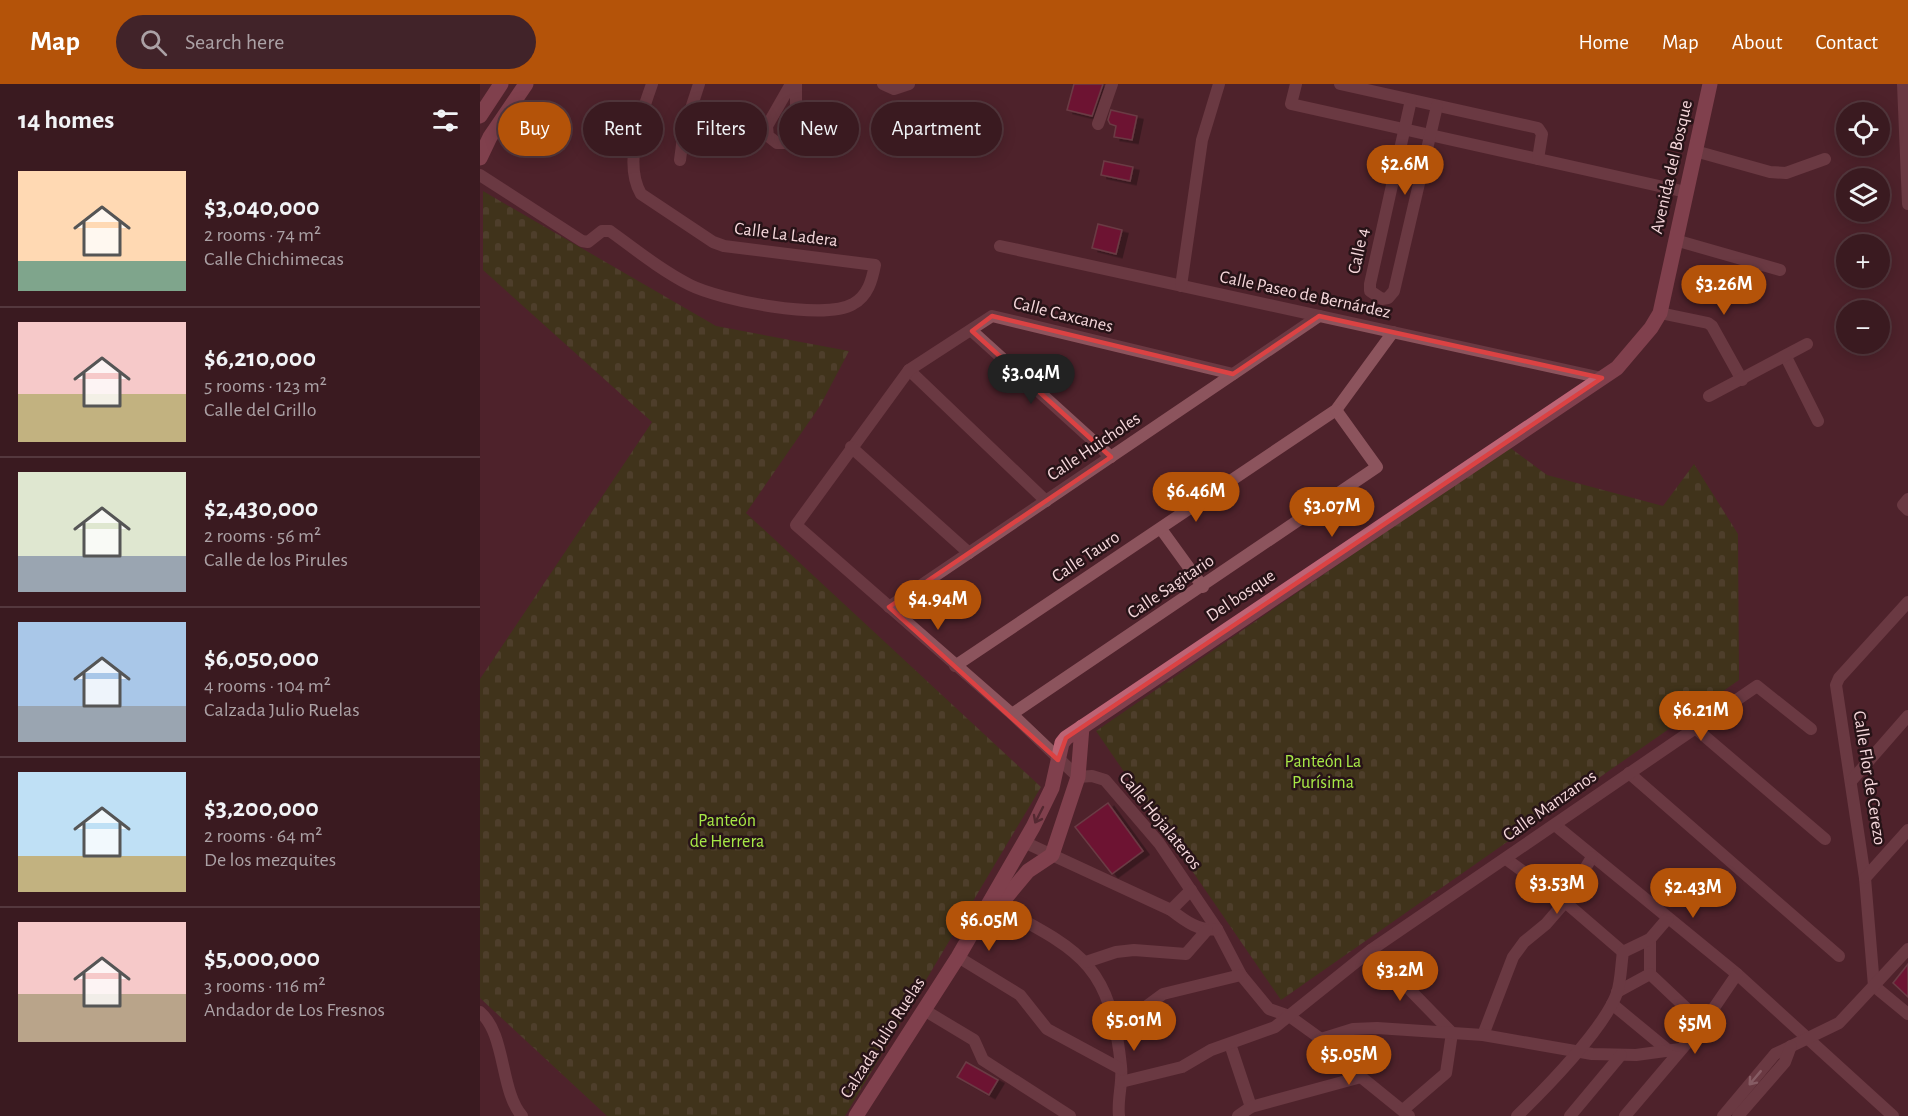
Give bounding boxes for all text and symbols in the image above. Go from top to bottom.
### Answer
search box [116,15,536,69]
icon: search [137,26,170,59]
text: Map [30,28,80,56]
text: Search here [185,31,284,53]
text: Home [1578,32,1629,53]
text: Map [1662,32,1699,53]
text: About [1732,32,1782,53]
text: Contact [1815,32,1878,53]
street label: Avenida del Bosque [1648,98,1696,236]
chip: Buy [498,102,571,156]
chip: Rent [583,102,663,156]
chip: Filters [675,102,767,156]
chip: New [779,102,859,156]
chip: Apartment [871,102,1002,156]
map controls [1836,102,1890,354]
button: locate [1836,102,1890,156]
icon: filters [429,104,462,137]
text: 14 homes [18,107,114,133]
pin: $2.6M [1363,145,1447,196]
text: $2.6M [1381,154,1429,174]
button: layers [1836,168,1890,222]
text: $3,040,000 [204,194,320,220]
icon: home [66,195,138,267]
street label: Calle La Ladera [733,220,839,250]
text: 2 rooms · 74 m² [204,225,321,245]
street label: Calle 4 [1345,226,1373,276]
button: + [1836,234,1890,288]
text: Calle Chichimecas [204,249,344,269]
pin: $3.26M [1675,265,1773,316]
street label: Calle Paseo de Bernárdez [1218,268,1392,322]
text: $3.26M [1695,274,1753,294]
street label: Calle Caxcanes [1011,294,1115,336]
button: − [1836,300,1890,354]
text: $6,210,000 [204,345,316,371]
icon: home [66,346,138,418]
pin: $3.04M [982,354,1080,405]
text: $3.04M [1002,363,1060,383]
text: 5 rooms · 123 m² [204,376,327,396]
text: Calle del Grillo [204,400,316,420]
street label: Calle Huicholes [1044,409,1144,485]
pin: $6.46M [1147,472,1245,523]
text: $6.46M [1167,481,1225,501]
pin: $3.07M [1283,487,1381,538]
text: $2,430,000 [204,495,318,521]
icon: home [66,496,138,568]
text: $3.07M [1303,496,1361,516]
text: 2 rooms · 56 m² [204,526,321,546]
street label: Calle Tauro [1049,528,1123,586]
text: Calle de los Pirules [204,550,348,570]
street label: Calle Sagitario [1124,551,1218,623]
street label: Del bosque [1203,567,1279,625]
pin: $4.94M [889,580,987,631]
text: $4.94M [908,589,968,609]
text: $6,050,000 [204,645,319,671]
icon: home [66,646,138,718]
text: 4 rooms · 104 m² [204,676,331,696]
pin: $6.21M [1652,691,1750,742]
text: Calzada Julio Ruelas [204,700,360,720]
text: $6.21M [1673,700,1729,720]
street label: Calle Flor de Cerezo [1850,710,1889,846]
park label: Panteón La Purísima [1285,753,1361,792]
street label: Calle Manzanos [1500,767,1600,845]
street label: Calle Hojalateros [1115,769,1205,873]
text: $3,200,000 [204,795,319,821]
icon: home [66,796,138,868]
one-way arrow [1033,805,1044,823]
park label: Panteón de Herrera [690,812,764,851]
text: 2 rooms · 64 m² [204,826,322,846]
text: De los mezquites [204,850,336,870]
pin: $3.53M [1508,864,1606,915]
pin: $2.43M [1644,868,1742,919]
text: $3.53M [1529,873,1585,893]
text: $2.43M [1664,877,1722,897]
pin: $6.05M [940,901,1038,952]
text: $6.05M [960,910,1018,930]
text: $5,000,000 [204,945,320,971]
icon: home [66,946,138,1018]
pin: $3.2M [1358,951,1442,1002]
text: $3.2M [1376,960,1424,980]
street label: Calzada Julio Ruelas [837,974,929,1102]
text: 3 rooms · 116 m² [204,976,325,996]
text: Andador de Los Fresnos [204,1000,385,1020]
pin: $5.01M [1085,1001,1183,1052]
pin: $5M [1666,1004,1724,1055]
text: $5.01M [1106,1010,1162,1030]
text: $5M [1678,1013,1712,1033]
pin: $5.05M [1300,1035,1398,1086]
text: $5.05M [1320,1044,1378,1064]
one-way arrow [1748,1070,1761,1086]

